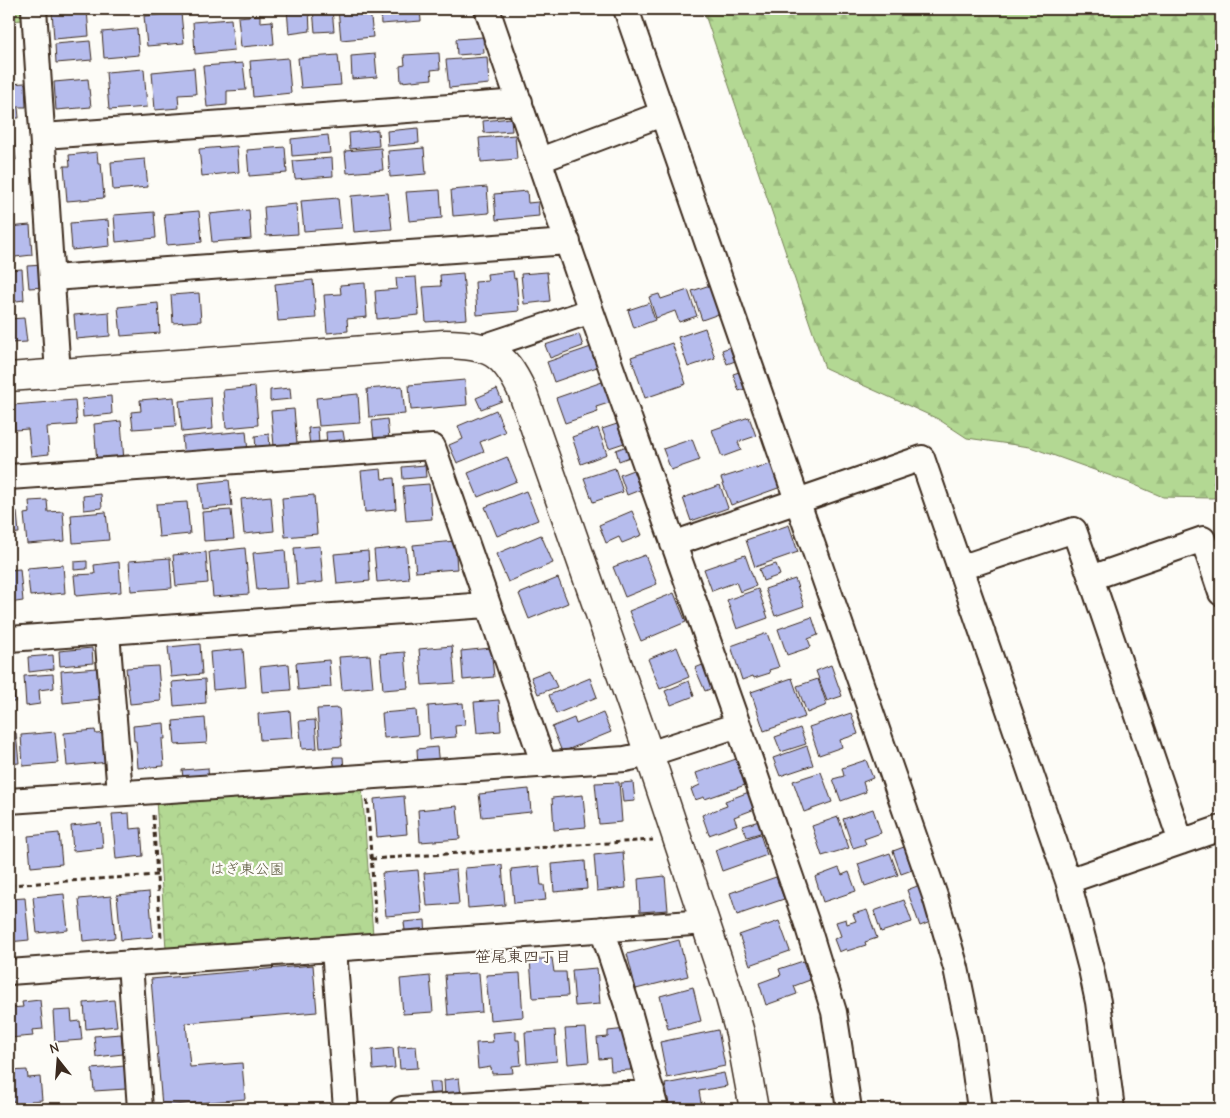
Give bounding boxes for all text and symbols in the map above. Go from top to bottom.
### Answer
park label: はぎ東公園 [209,860,285,878]
district label: 笹尾東四丁目 [475,948,571,966]
north arrow [32,1036,82,1086]
text: N [47,1039,61,1058]

